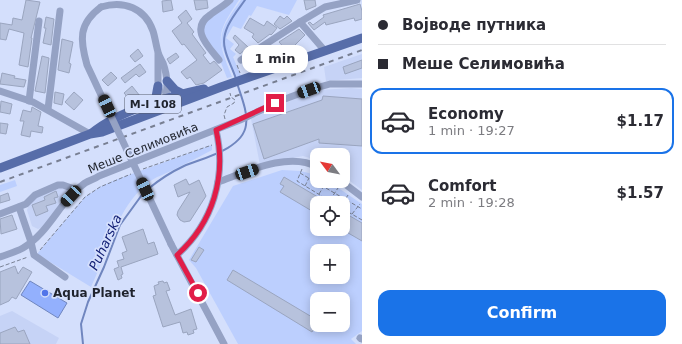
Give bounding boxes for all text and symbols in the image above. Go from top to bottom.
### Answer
text: Војводе путника [402,16,546,34]
callout: 1 min [242,45,308,73]
text: 1 min [255,51,295,66]
text: Меше Селимовића [402,55,565,73]
car [296,80,322,100]
car [96,93,118,119]
route end [266,94,284,112]
road number: M-I 108 [125,95,181,113]
icon: car [380,103,416,139]
text: Economy [428,105,504,123]
text: $1.17 [617,112,664,130]
street label: Меше Селимовића [86,119,200,177]
text: 1 min · 19:27 [428,123,515,138]
north arrow [310,148,350,188]
map controls [310,148,350,332]
car [234,162,260,182]
icon: car [380,175,416,211]
car [134,176,156,202]
text: Comfort [428,177,496,195]
car [58,183,84,209]
text: $1.57 [617,184,664,202]
text: 2 min · 19:28 [428,195,515,210]
button: locate [310,196,350,236]
water label: Puharska [86,212,125,273]
button: + [310,244,350,284]
route start [189,284,207,302]
place label: Aqua Planet [53,286,135,300]
marker: Aqua Planet [40,288,50,298]
button: Confirm [378,290,666,336]
button: − [310,292,350,332]

